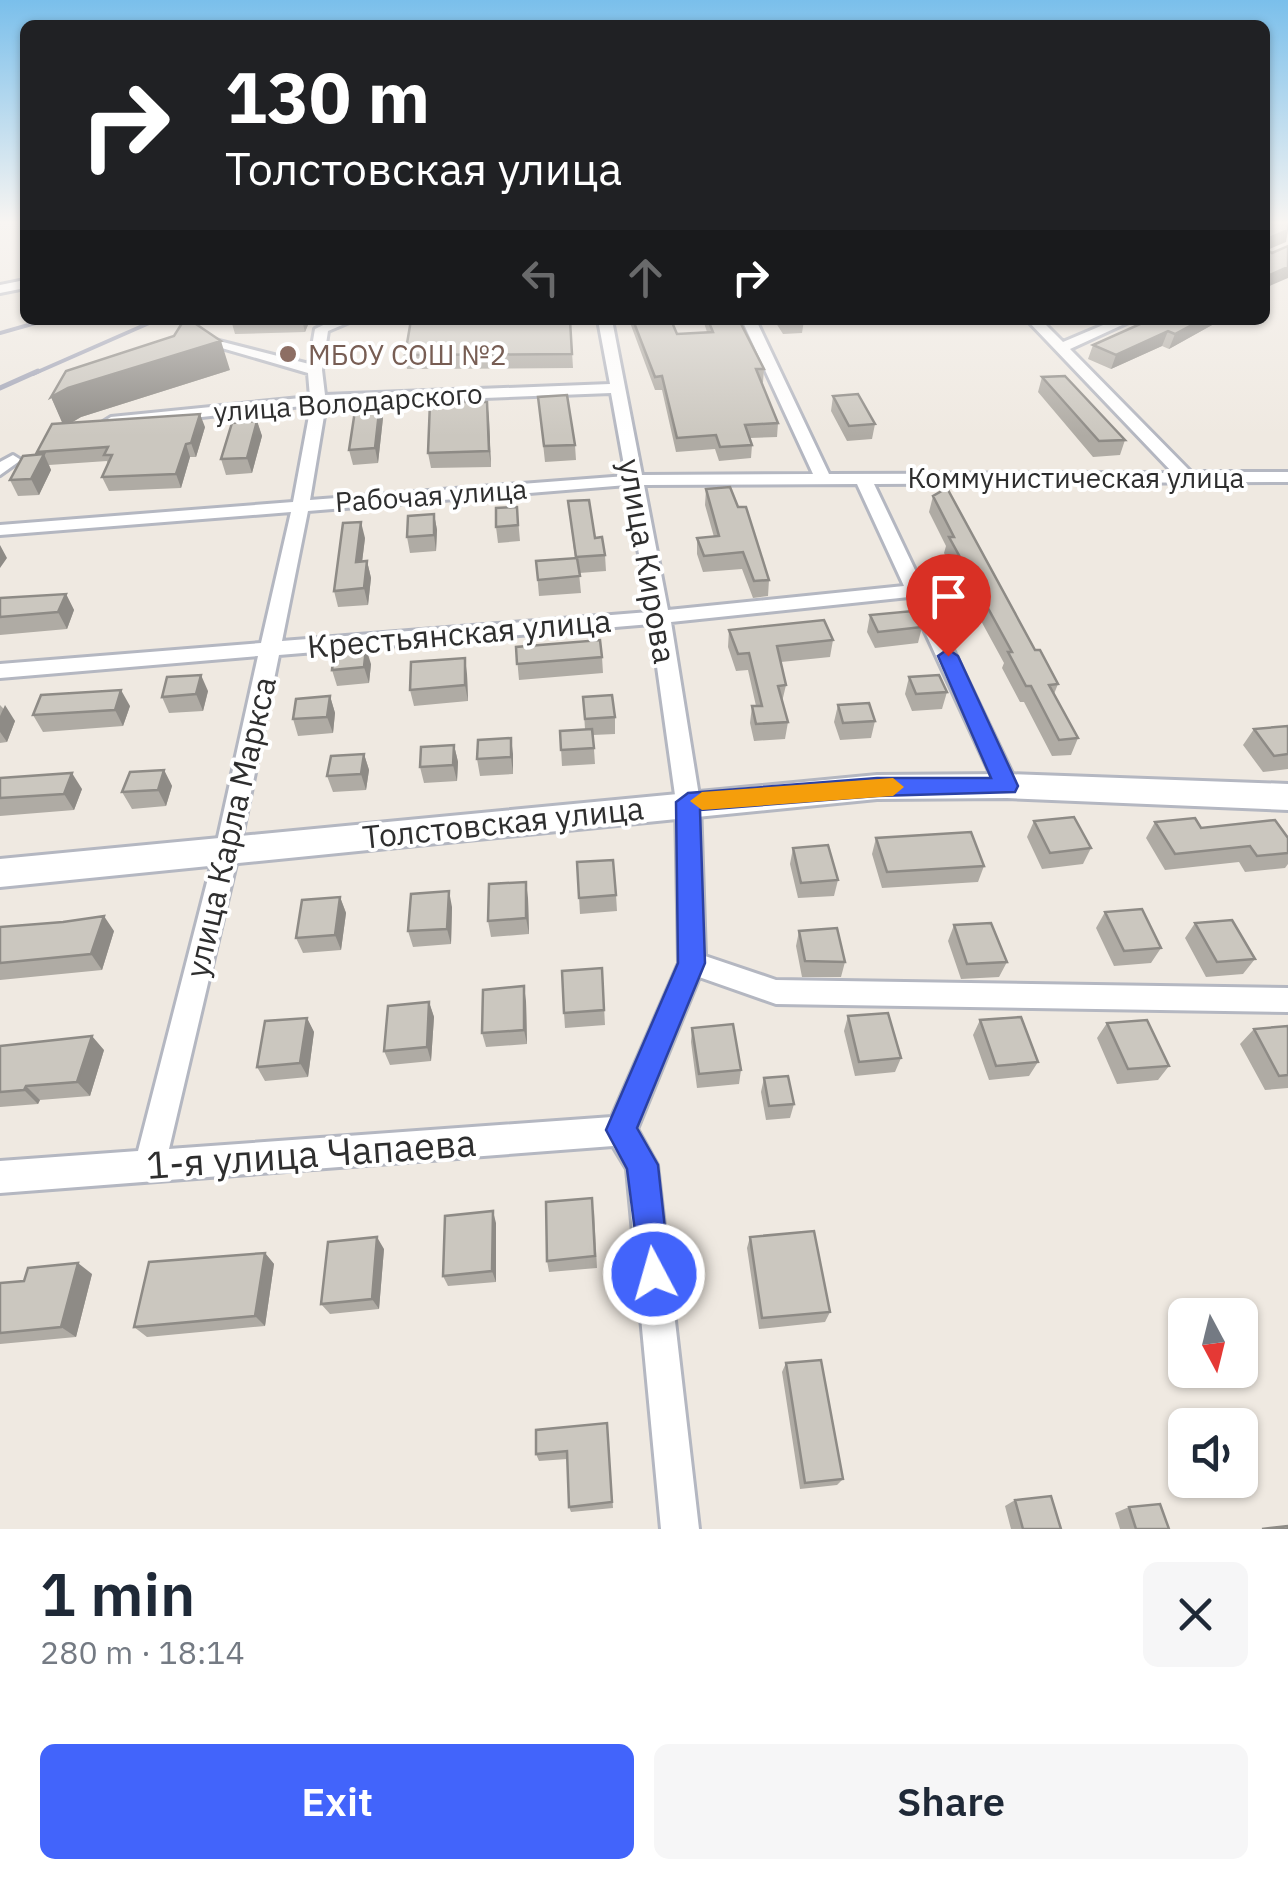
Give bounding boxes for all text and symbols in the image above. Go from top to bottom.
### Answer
text: 130 m [225,51,430,142]
icon: right [60,60,190,190]
text: Толстовская улица [225,139,622,197]
icon: left [513,250,568,305]
icon: ahead [618,250,673,305]
icon: right [723,250,778,305]
place label: МБОУ СОШ №2 [308,336,507,373]
marker: МБОУ СОШ №2 [277,343,299,365]
street label: улица Володарского [212,374,484,430]
street label: улица Кирова [609,455,687,667]
street label: Коммунистическая улица [907,459,1245,496]
street label: Рабочая улица [334,470,528,520]
pin [906,554,991,657]
icon: arrive [921,569,976,624]
street label: Крестьянская улица [305,599,613,667]
street label: улица Карла Маркса [175,672,285,982]
street label: Толстовская улица [360,786,646,858]
street label: 1-я улица Чапаева [144,1117,478,1189]
position arrow [602,1222,706,1326]
north arrow [1168,1298,1258,1388]
map controls [1168,1298,1258,1498]
button: sound [1168,1408,1258,1498]
text: 1 min [40,1554,195,1633]
button: close [1143,1562,1248,1667]
text: 280 m · 18:14 [40,1631,245,1673]
button: Exit [40,1744,634,1859]
button: Share [654,1744,1248,1859]

